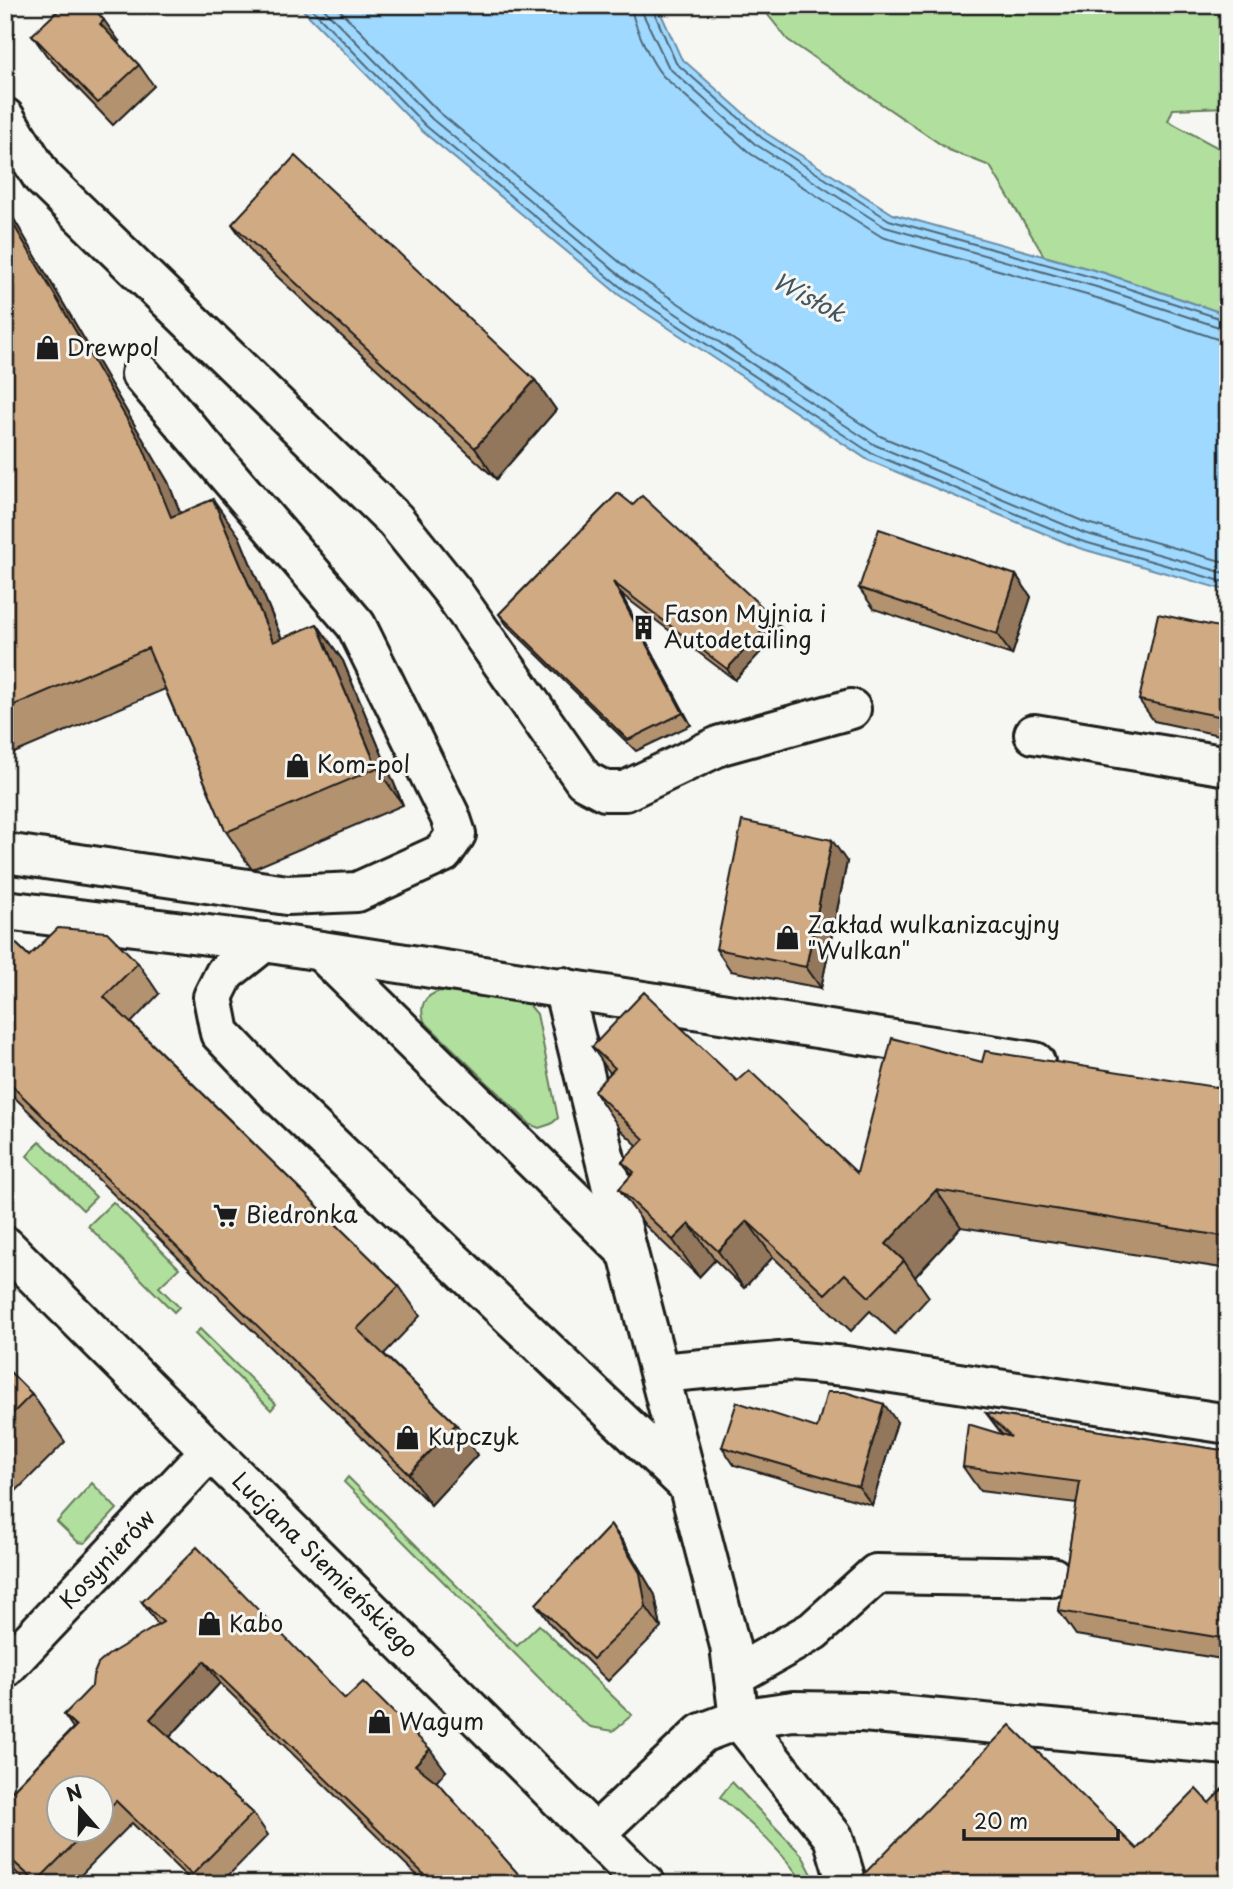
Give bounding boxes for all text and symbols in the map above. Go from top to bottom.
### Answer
water label: Wisłok [767,262,854,331]
place label: Drewpol [67,329,159,364]
shop icon: Drewpol [33,334,61,362]
place label: Fason Myjnia i Autodetailing [664,595,826,656]
building icon: Fason Myjnia i Autodetailing [630,613,658,641]
place label: Kom-pol [317,746,410,781]
shop icon: Kom-pol [283,751,311,779]
place label: Zakład wulkanizacyjny "Wulkan" [807,906,1060,967]
shop icon: Zakład wulkanizacyjny "Wulkan" [773,924,801,952]
place label: Biedronka [246,1196,358,1231]
supermarket icon: Biedronka [212,1201,240,1229]
place label: Kupczyk [428,1418,519,1453]
shop icon: Kupczyk [394,1423,422,1451]
street label: Lucjana Siemieńskiego [225,1463,427,1665]
street label: Kosynierów [50,1501,162,1616]
place label: Kabo [229,1605,283,1640]
shop icon: Kabo [195,1610,223,1638]
place label: Wagum [399,1703,484,1738]
shop icon: Wagum [365,1708,393,1736]
north arrow [46,1773,116,1843]
text: N [62,1776,86,1808]
scale bar [964,1798,1118,1842]
text: 20 m [974,1804,1028,1836]

